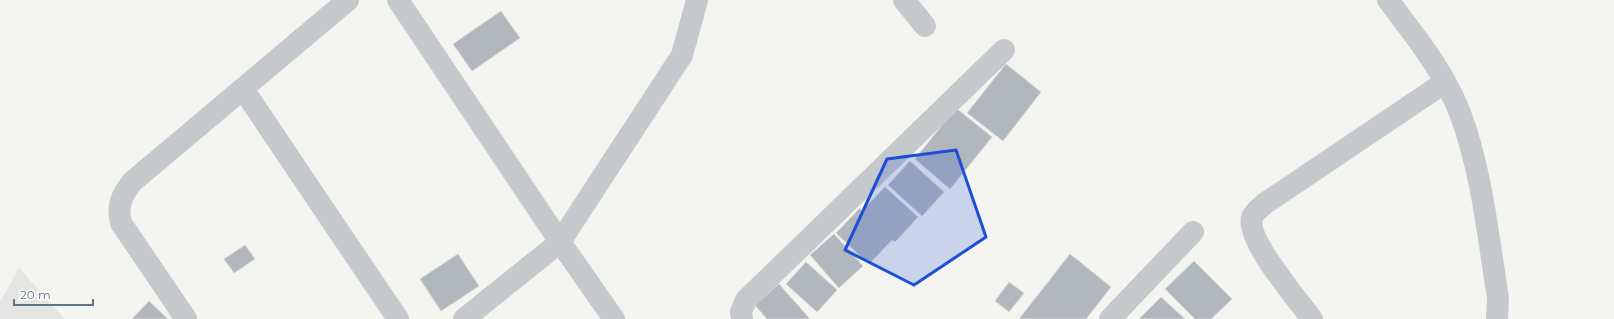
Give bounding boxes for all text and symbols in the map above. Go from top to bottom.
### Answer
scale bar [14,281,93,307]
text: 20 m [20,287,51,302]

